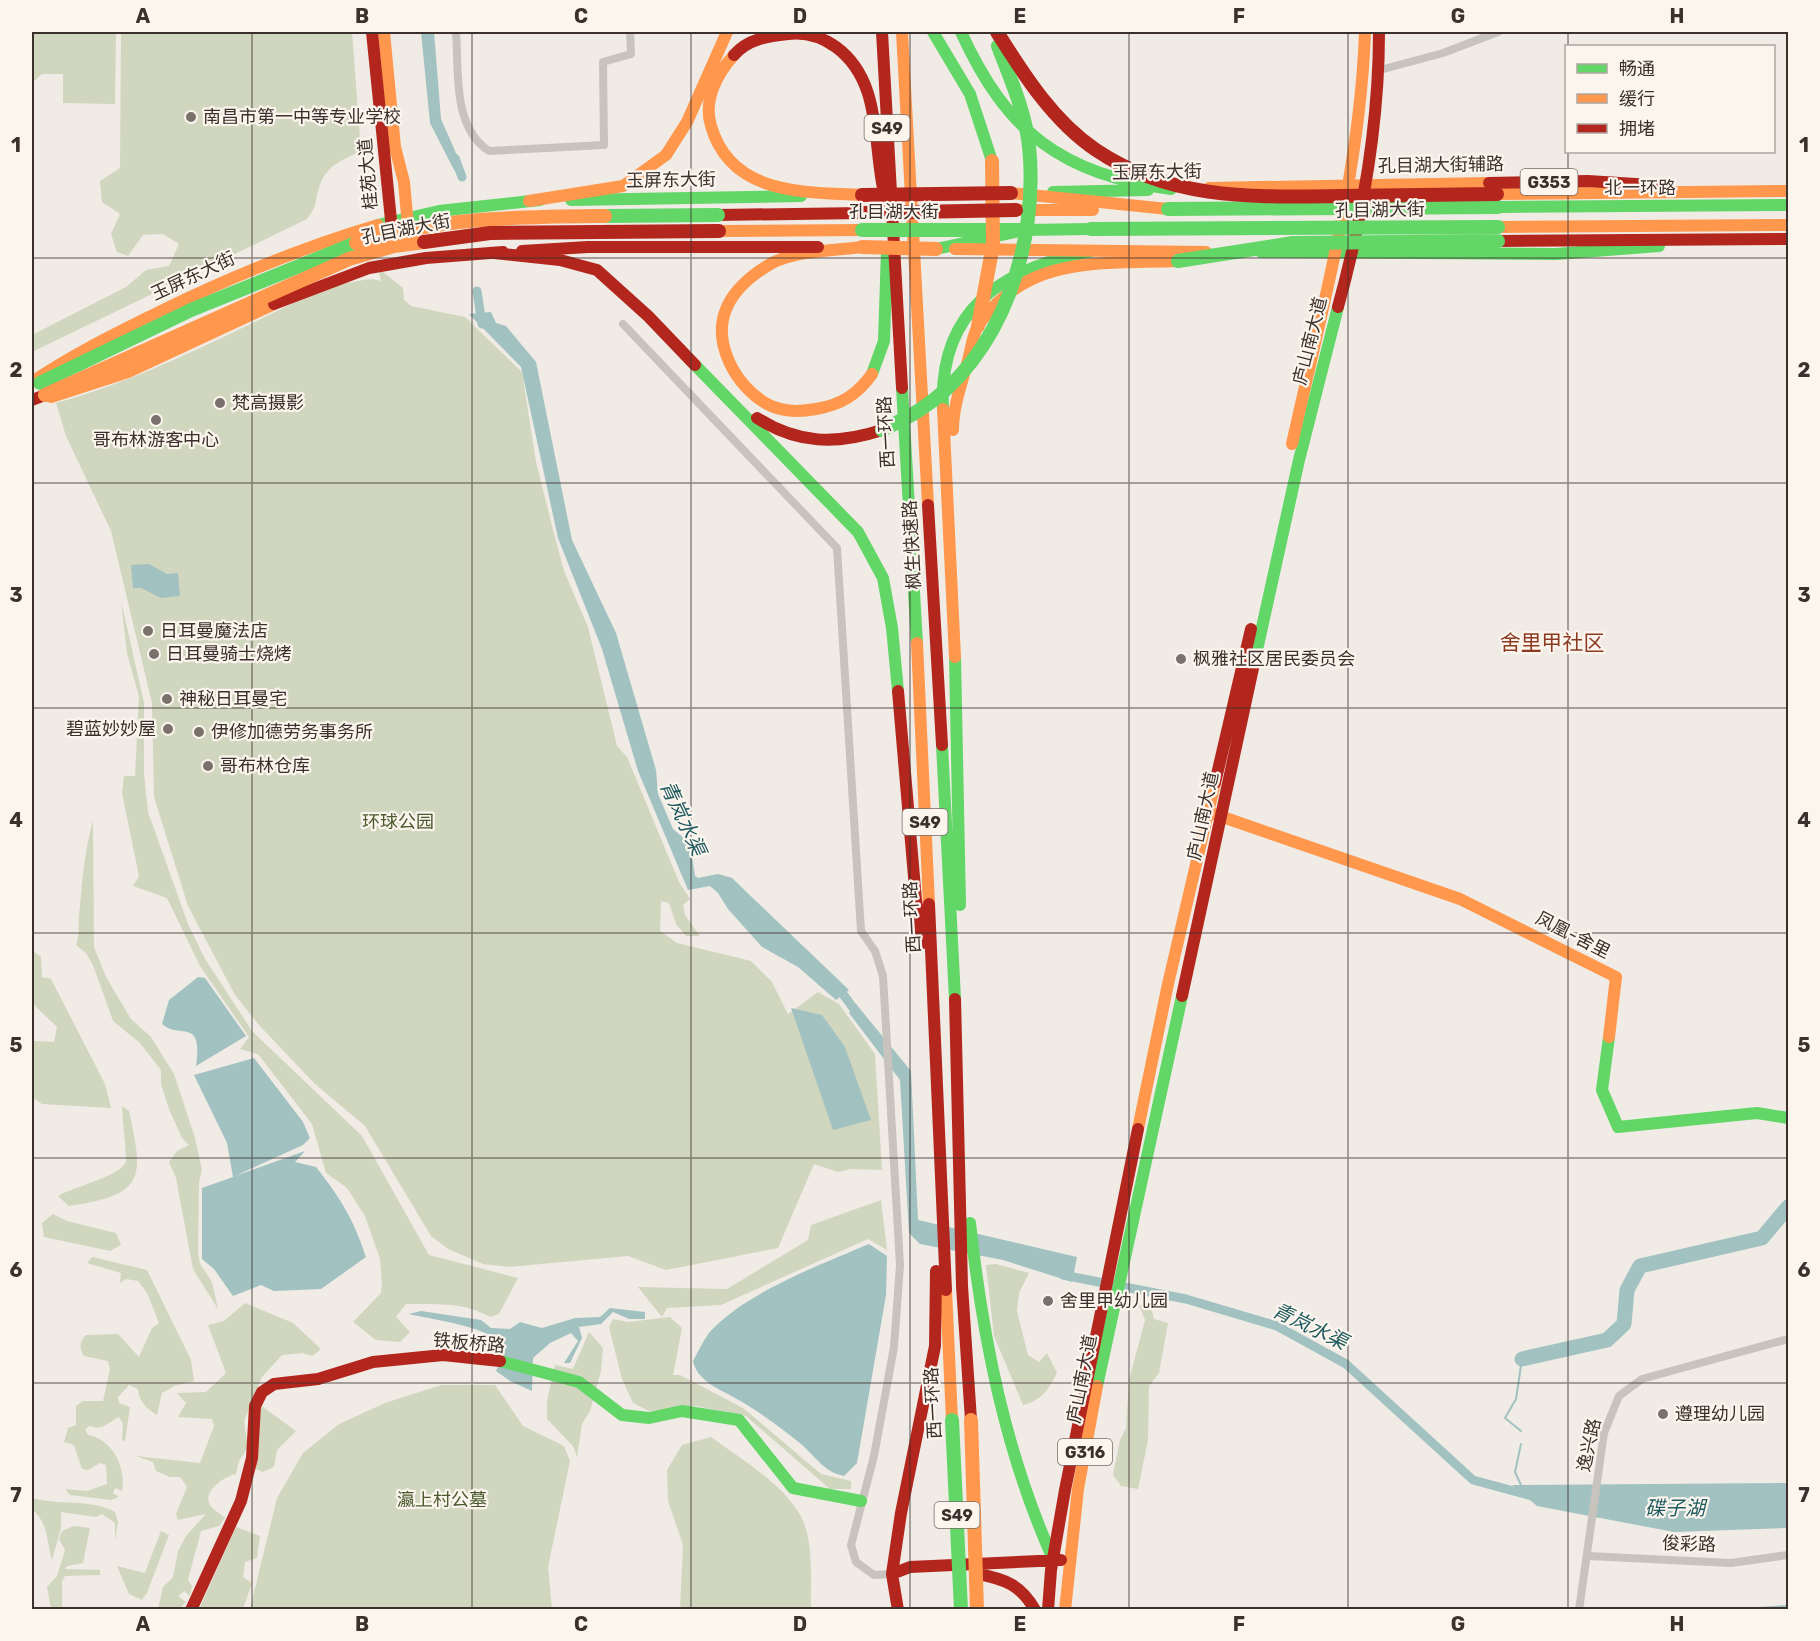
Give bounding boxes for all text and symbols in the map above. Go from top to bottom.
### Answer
text: A [136,4,151,28]
text: B [355,4,369,28]
text: C [574,4,588,28]
text: D [793,4,807,28]
text: E [1014,4,1026,28]
text: F [1233,4,1245,28]
text: G [1451,4,1465,28]
text: H [1670,4,1684,28]
legend [1565,45,1775,153]
text: 畅通 [1619,58,1655,80]
text: 缓行 [1619,88,1655,110]
place label: 南昌市第一中等专业学校 [203,106,401,128]
marker: 南昌市第一中等专业学校 [184,110,198,124]
road number: S49 [864,115,910,141]
text: 拥堵 [1619,118,1655,140]
text: 1 [11,133,21,157]
text: 1 [1799,133,1809,157]
street label: 桂苑大道 [354,137,382,211]
street label: 孔目湖大街辅路 [1378,153,1504,177]
street label: 玉屏东大街 [1112,160,1202,184]
street label: 玉屏东大街 [626,168,716,192]
road number: G353 [1520,169,1578,195]
street label: 北一环路 [1604,177,1676,199]
street label: 孔目湖大街 [1335,198,1425,222]
street label: 孔目湖大街 [849,201,939,223]
street label: 孔目湖大街 [360,210,452,248]
street label: 玉屏东大街 [148,247,238,305]
street label: 庐山南大道 [1288,295,1332,387]
text: 2 [10,358,23,382]
text: 2 [1798,358,1811,382]
place label: 梵高摄影 [232,392,304,414]
street label: 西一环路 [873,395,899,469]
marker: 梵高摄影 [213,396,227,410]
marker: 哥布林游客中心 [149,413,163,427]
place label: 哥布林游客中心 [93,429,219,451]
street label: 枫生快速路 [899,499,925,591]
text: 3 [9,583,23,607]
text: 3 [1797,583,1811,607]
place label: 日耳曼魔法店 [160,620,268,642]
marker: 日耳曼魔法店 [141,624,155,638]
district label: 舍里甲社区 [1500,630,1605,655]
place label: 日耳曼骑士烧烤 [166,643,292,665]
marker: 日耳曼骑士烧烤 [147,647,161,661]
place label: 枫雅社区居民委员会 [1193,648,1355,670]
marker: 枫雅社区居民委员会 [1174,652,1188,666]
place label: 神秘日耳曼宅 [179,688,287,710]
marker: 神秘日耳曼宅 [160,692,174,706]
place label: 碧蓝妙妙屋 [66,718,156,740]
place label: 伊修加德劳务事务所 [211,721,373,743]
marker: 碧蓝妙妙屋 [161,722,175,736]
marker: 伊修加德劳务事务所 [192,725,206,739]
place label: 哥布林仓库 [220,755,310,777]
marker: 哥布林仓库 [201,759,215,773]
street label: 庐山南大道 [1183,770,1223,862]
water label: 青岚水渠 [655,777,712,862]
text: 4 [9,808,23,832]
text: 4 [1797,808,1811,832]
road number: S49 [902,809,948,835]
park label: 环球公园 [362,811,434,833]
street label: 西一环路 [899,880,925,954]
street label: 凤凰-舍里 [1532,907,1614,963]
text: 5 [10,1033,23,1057]
text: 5 [1798,1033,1811,1057]
text: 6 [9,1258,23,1282]
text: 6 [1797,1258,1811,1282]
place label: 舍里甲幼儿园 [1060,1290,1168,1312]
marker: 舍里甲幼儿园 [1041,1294,1055,1308]
water label: 青岚水渠 [1269,1298,1354,1356]
street label: 铁板桥路 [432,1329,506,1357]
street label: 庐山南大道 [1063,1333,1101,1425]
street label: 西一环路 [920,1366,946,1440]
place label: 遵理幼儿园 [1675,1403,1765,1425]
marker: 遵理幼儿园 [1656,1407,1670,1421]
street label: 逸兴路 [1573,1416,1605,1474]
road number: G316 [1058,1439,1112,1465]
text: 7 [10,1483,22,1507]
text: 7 [1798,1483,1810,1507]
park label: 瀛上村公墓 [397,1489,487,1511]
water label: 碟子湖 [1645,1496,1708,1520]
road number: S49 [934,1502,980,1528]
street label: 俊彩路 [1662,1532,1716,1556]
text: A [136,1612,151,1636]
text: B [355,1612,369,1636]
text: C [574,1612,588,1636]
text: D [793,1612,807,1636]
text: E [1014,1612,1026,1636]
text: F [1233,1612,1245,1636]
text: G [1451,1612,1465,1636]
text: H [1670,1612,1684,1636]

